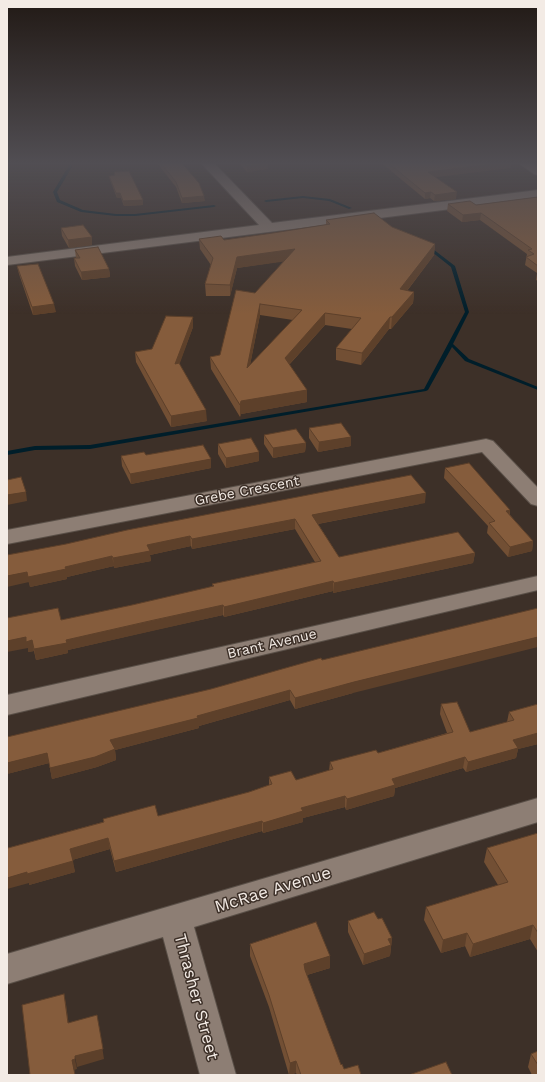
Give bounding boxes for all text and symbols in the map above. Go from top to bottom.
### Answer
street label: Grebe Crescent [193,473,301,509]
street label: Brant Avenue [226,626,318,662]
street label: McRae Avenue [212,863,334,917]
street label: Thrasher Street [169,932,223,1062]

